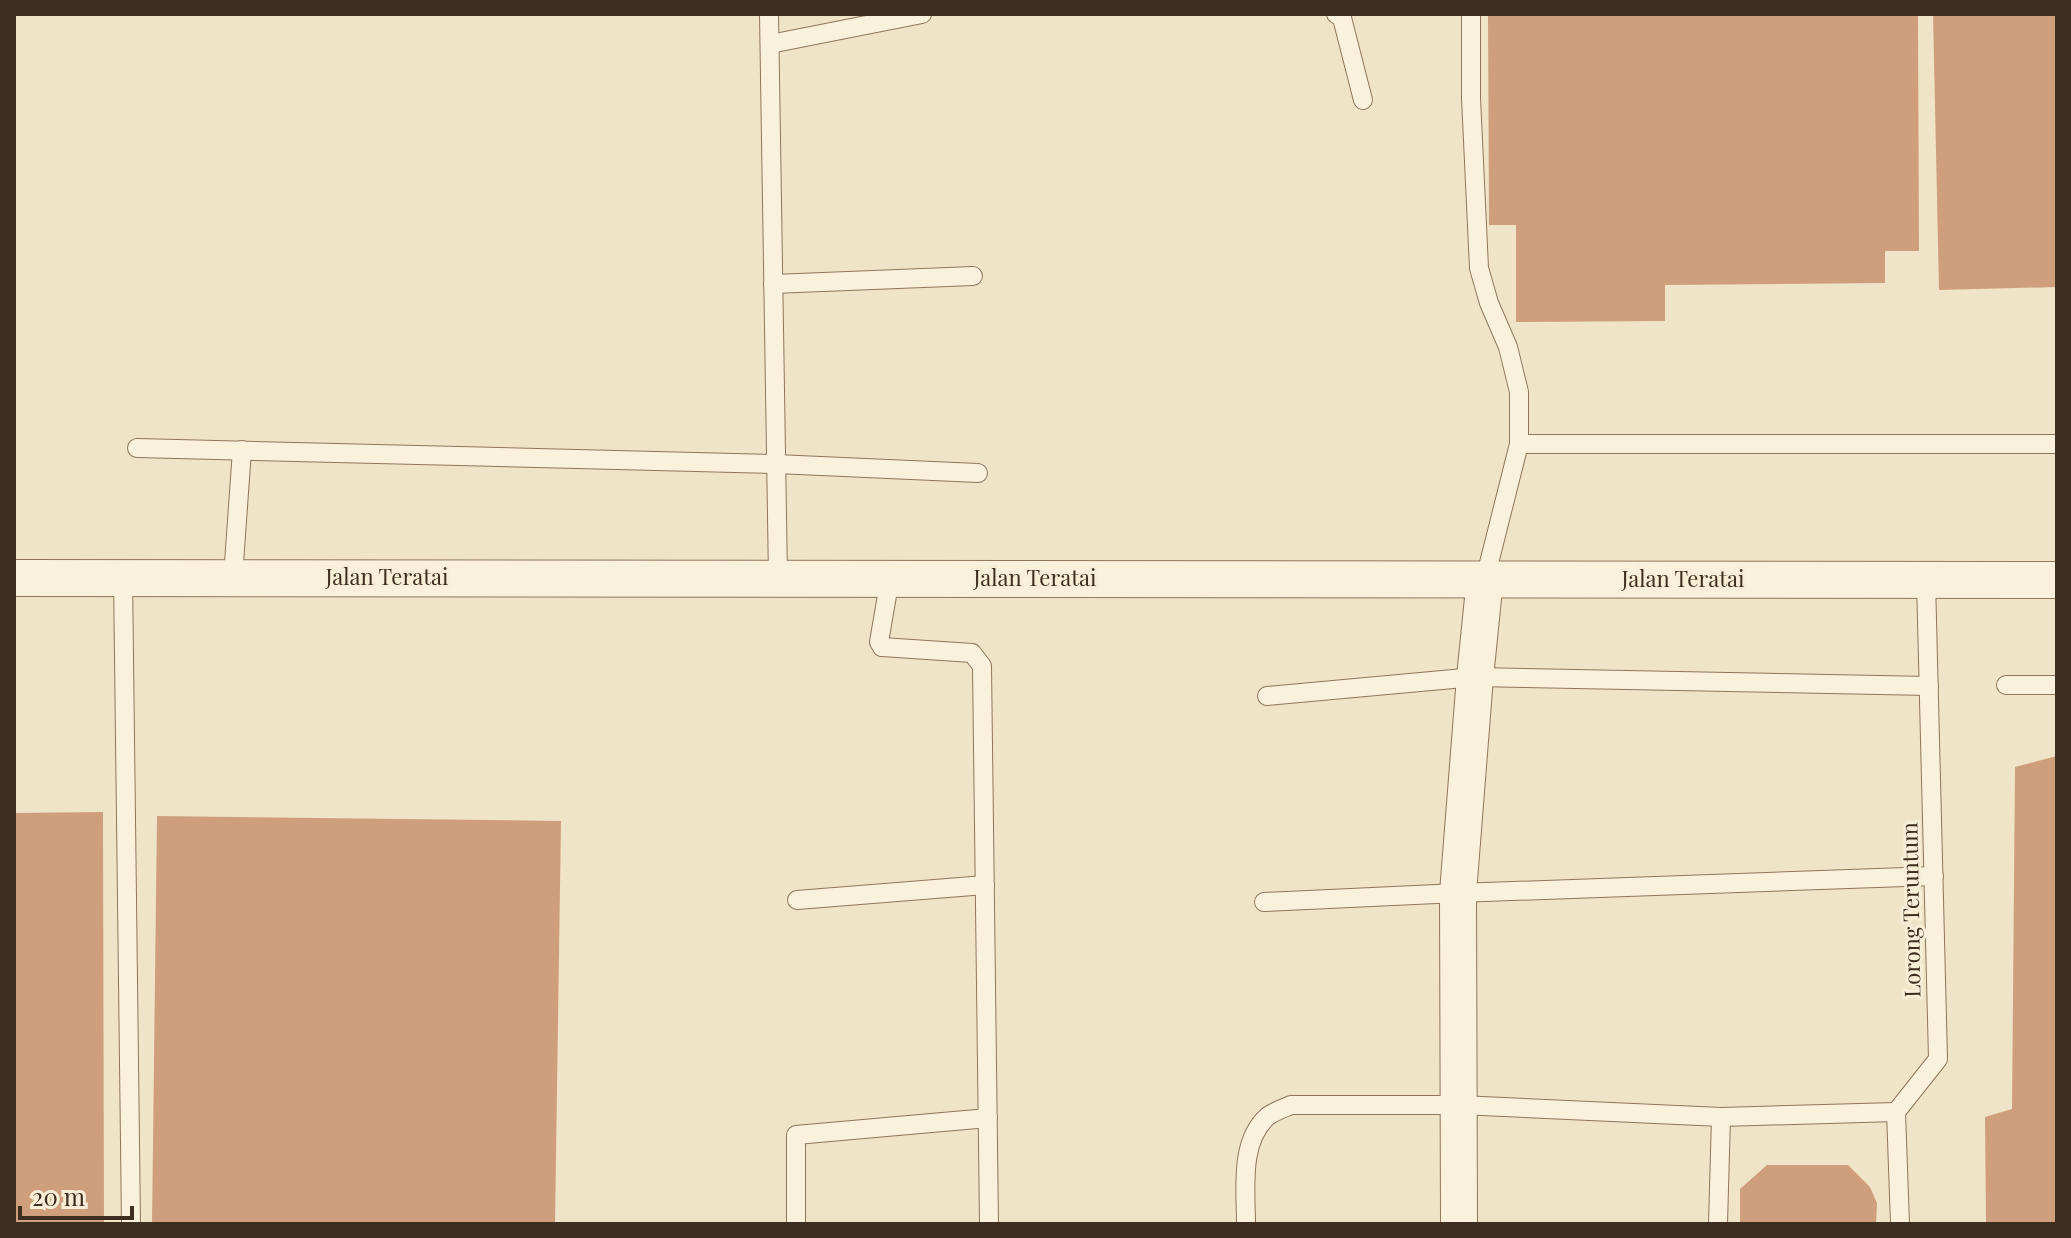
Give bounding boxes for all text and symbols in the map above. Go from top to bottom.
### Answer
street label: Jalan Teratai [325,561,448,591]
street label: Jalan Teratai [973,562,1096,592]
street label: Jalan Teratai [1621,563,1744,593]
street label: Lorong Teruntum [1893,822,1927,998]
scale bar [20,1170,132,1220]
text: 20 m [32,1180,85,1212]

